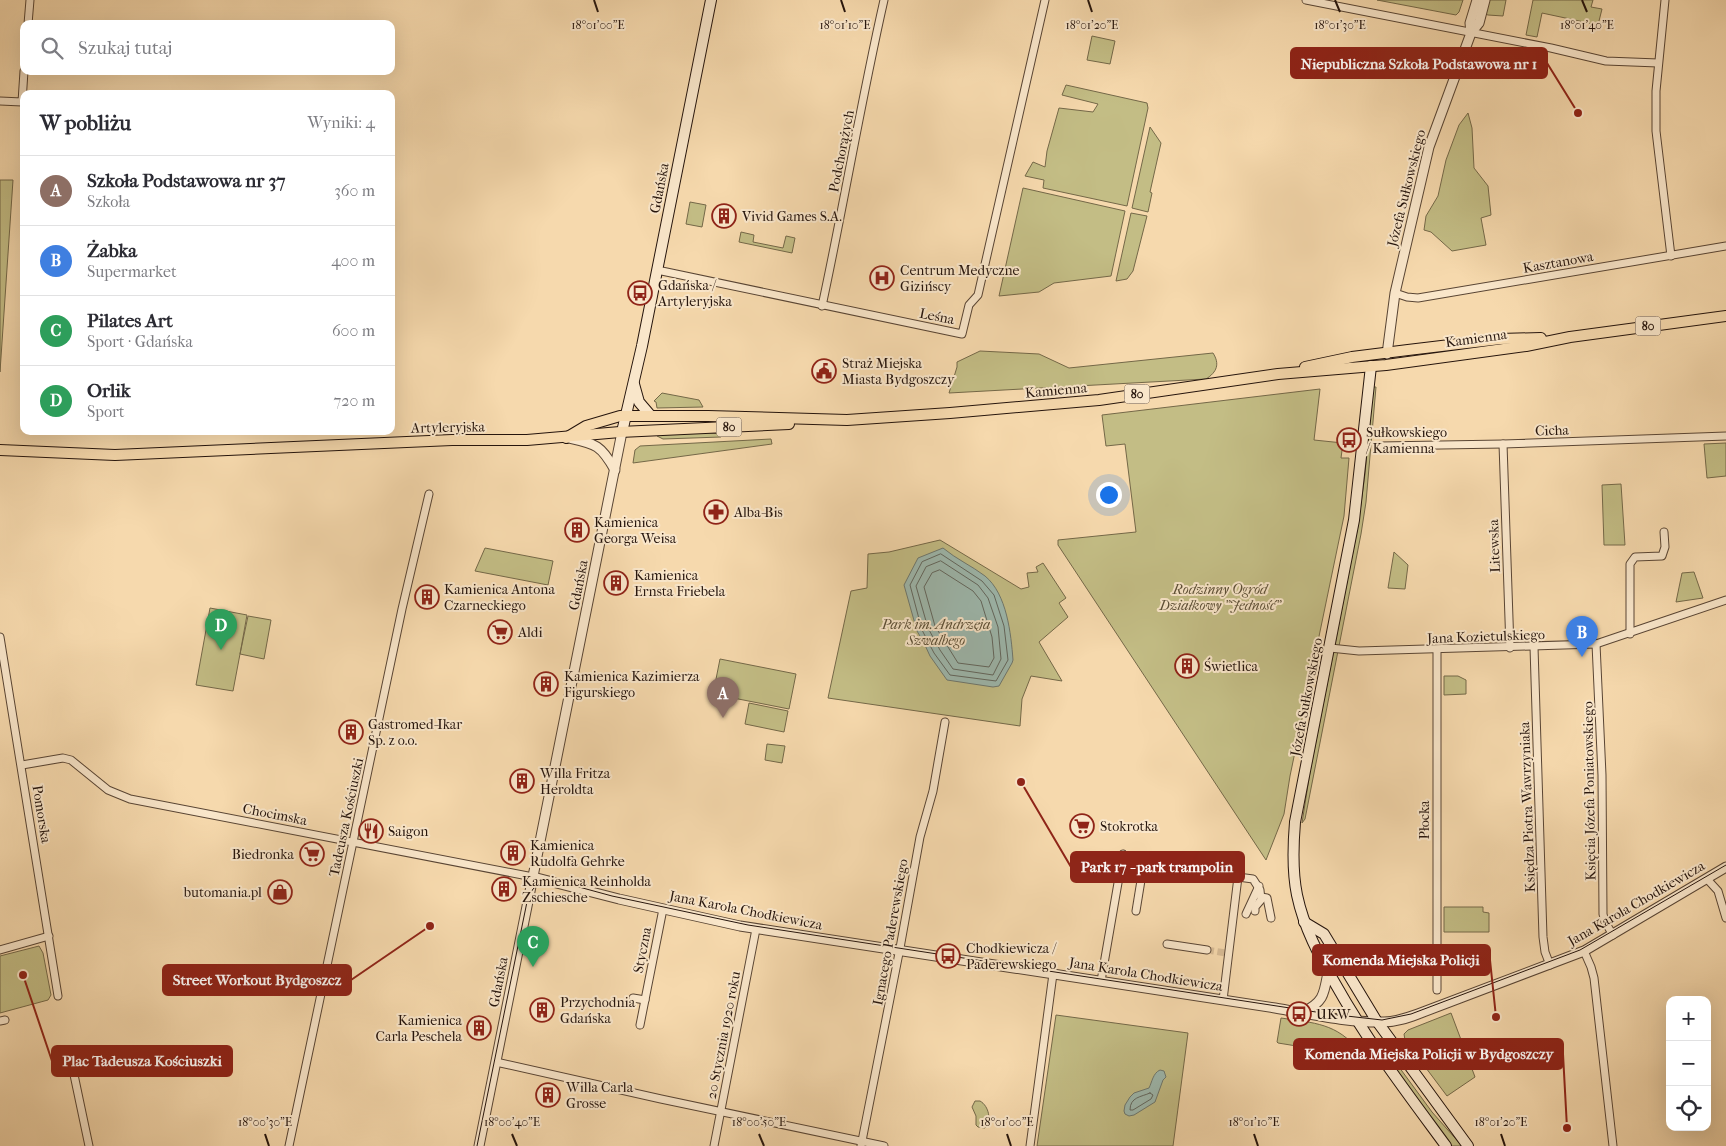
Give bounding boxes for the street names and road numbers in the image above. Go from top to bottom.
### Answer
street label: Podchorążych [825,108,858,194]
street label: Józefa Sułkowskiego [1383,128,1429,250]
street label: Gdańska [646,161,673,215]
street label: Kasztanowa [1522,248,1595,277]
street label: Leśna [918,305,956,328]
road number: 80 [1636,316,1660,336]
street label: Kamienna [1444,326,1509,351]
street label: Kamienna [1024,379,1088,402]
road number: 80 [1124,384,1150,404]
street label: Artyleryjska [410,418,486,437]
road number: 80 [716,418,742,437]
street label: Cicha [1535,421,1570,440]
street label: Litewska [1485,518,1504,573]
street label: Gdańska [565,558,592,612]
street label: Jana Kozietulskiego [1426,626,1545,647]
street label: Józefa Sułkowskiego [1286,636,1326,759]
street label: Księcia Józefa Poniatowskiego [1579,701,1600,881]
street label: Księdza Piotra Wawrzyniaka [1516,721,1539,893]
street label: Tadeusza Kościuszki [326,756,367,878]
street label: Pomorska [29,784,55,845]
street label: Chocimska [241,800,309,829]
street label: Płocka [1416,800,1433,840]
street label: Ignacego Paderewskiego [869,857,912,1007]
street label: Jana Karola Chodkiewicza [1564,857,1708,950]
street label: Jana Karola Chodkiewicza [667,887,824,934]
street label: Styczna [630,925,655,975]
street label: Jana Karola Chodkiewicza [1067,954,1224,995]
street label: Gdańska [485,955,512,1009]
street label: 20 Stycznia 1920 roku [703,970,744,1100]

